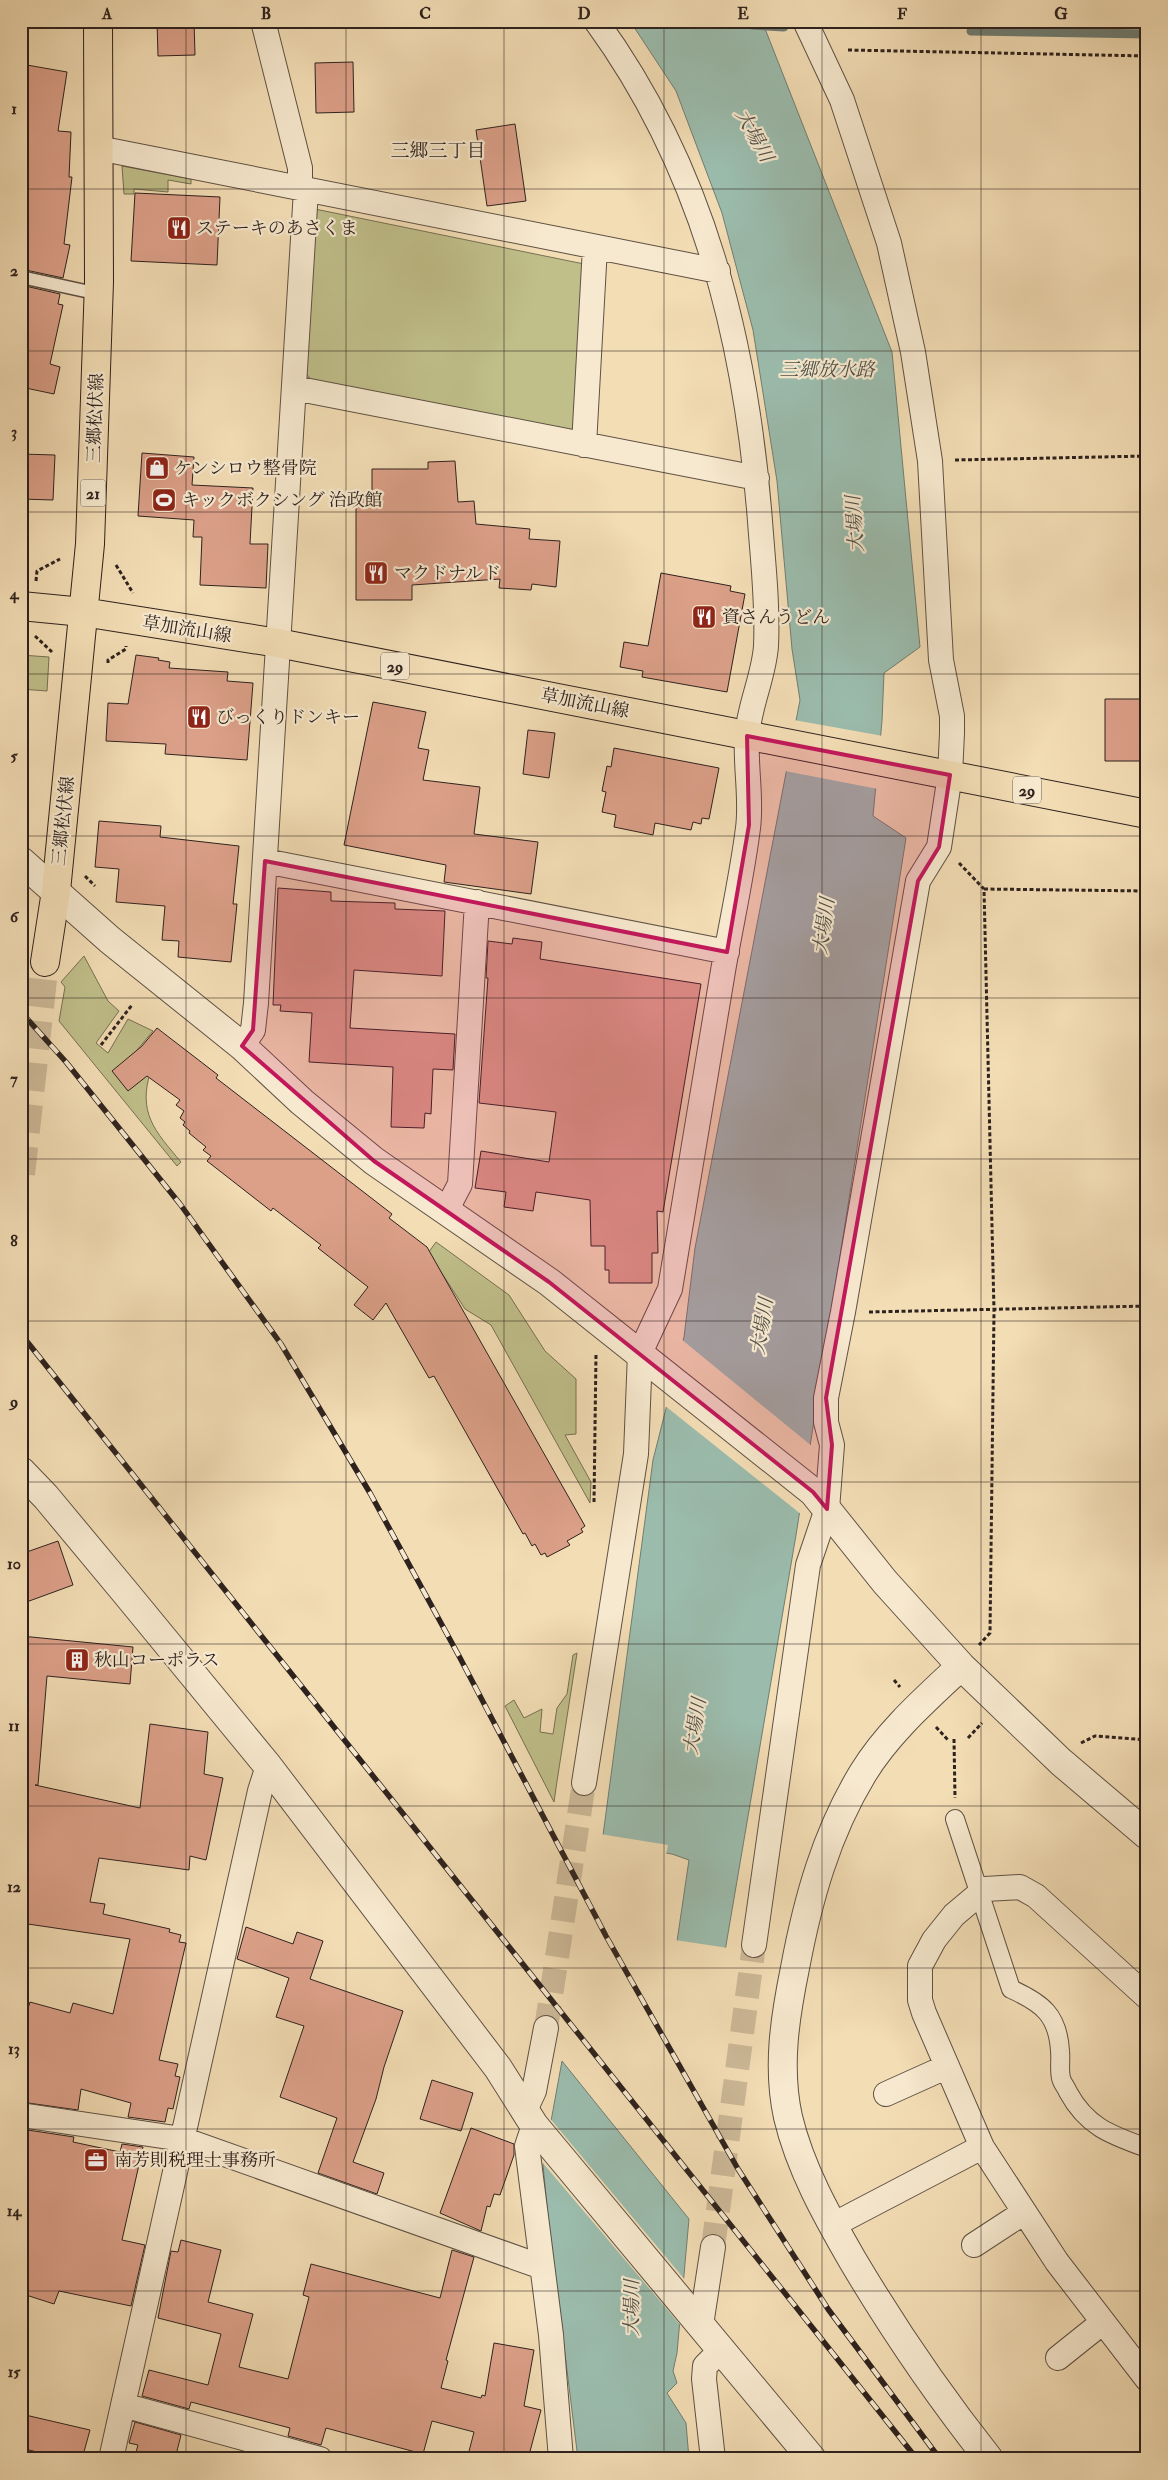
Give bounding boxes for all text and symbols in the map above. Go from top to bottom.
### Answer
text: A [101,4,113,24]
text: B [261,4,271,24]
text: C [419,4,431,24]
text: D [577,4,591,24]
text: E [737,4,749,24]
text: F [897,4,907,24]
text: G [1054,4,1068,24]
text: 1 [11,99,17,119]
water label: 大場川 [730,105,779,168]
district label: 三郷三丁目 [390,139,486,163]
restaurant icon: ステーキのあさくま [166,215,192,241]
place label: ステーキのあさくま [196,217,358,240]
text: 2 [10,261,18,281]
water label: 三郷放水路 [779,358,876,382]
street label: 三郷松伏線 [82,373,109,463]
text: 3 [11,422,17,442]
shop icon: ケンシロウ整骨院 [144,455,170,481]
place label: ケンシロウ整骨院 [174,457,317,480]
road number: 21 [80,479,106,506]
sports icon: キックボクシング 治政館 [151,487,177,513]
place label: キックボクシング 治政館 [182,489,383,512]
water label: 大場川 [841,493,869,553]
restaurant icon: マクドナルド [363,560,389,586]
place label: マクドナルド [394,562,501,585]
text: 4 [9,584,20,604]
restaurant icon: 資さんうどん [691,604,717,630]
place label: 資さんうどん [722,606,830,629]
street label: 草加流山線 [141,611,233,648]
road number: 29 [381,652,409,679]
street label: 草加流山線 [539,684,631,723]
restaurant icon: びっくりドンキー [186,704,212,730]
place label: びっくりドンキー [216,706,360,729]
text: 5 [10,746,18,766]
street label: 三郷松伏線 [47,775,80,867]
road number: 29 [1013,776,1041,804]
water label: 大場川 [808,894,840,956]
text: 6 [10,907,20,927]
text: 7 [10,1069,18,1089]
text: 8 [10,1231,18,1251]
water label: 大場川 [746,1294,779,1356]
text: 9 [8,1392,18,1412]
text: 10 [7,1554,21,1574]
building icon: 秋山コーポラス [64,1647,90,1673]
place label: 秋山コーポラス [94,1649,219,1672]
water label: 大場川 [679,1694,712,1756]
text: 11 [8,1716,20,1736]
text: 12 [7,1877,21,1897]
text: 13 [8,2039,20,2059]
office icon: 南芳則税理士事務所 [83,2147,109,2173]
place label: 南芳則税理士事務所 [114,2149,276,2172]
text: 14 [7,2201,23,2221]
water label: 大場川 [620,2278,644,2337]
text: 15 [8,2362,21,2382]

